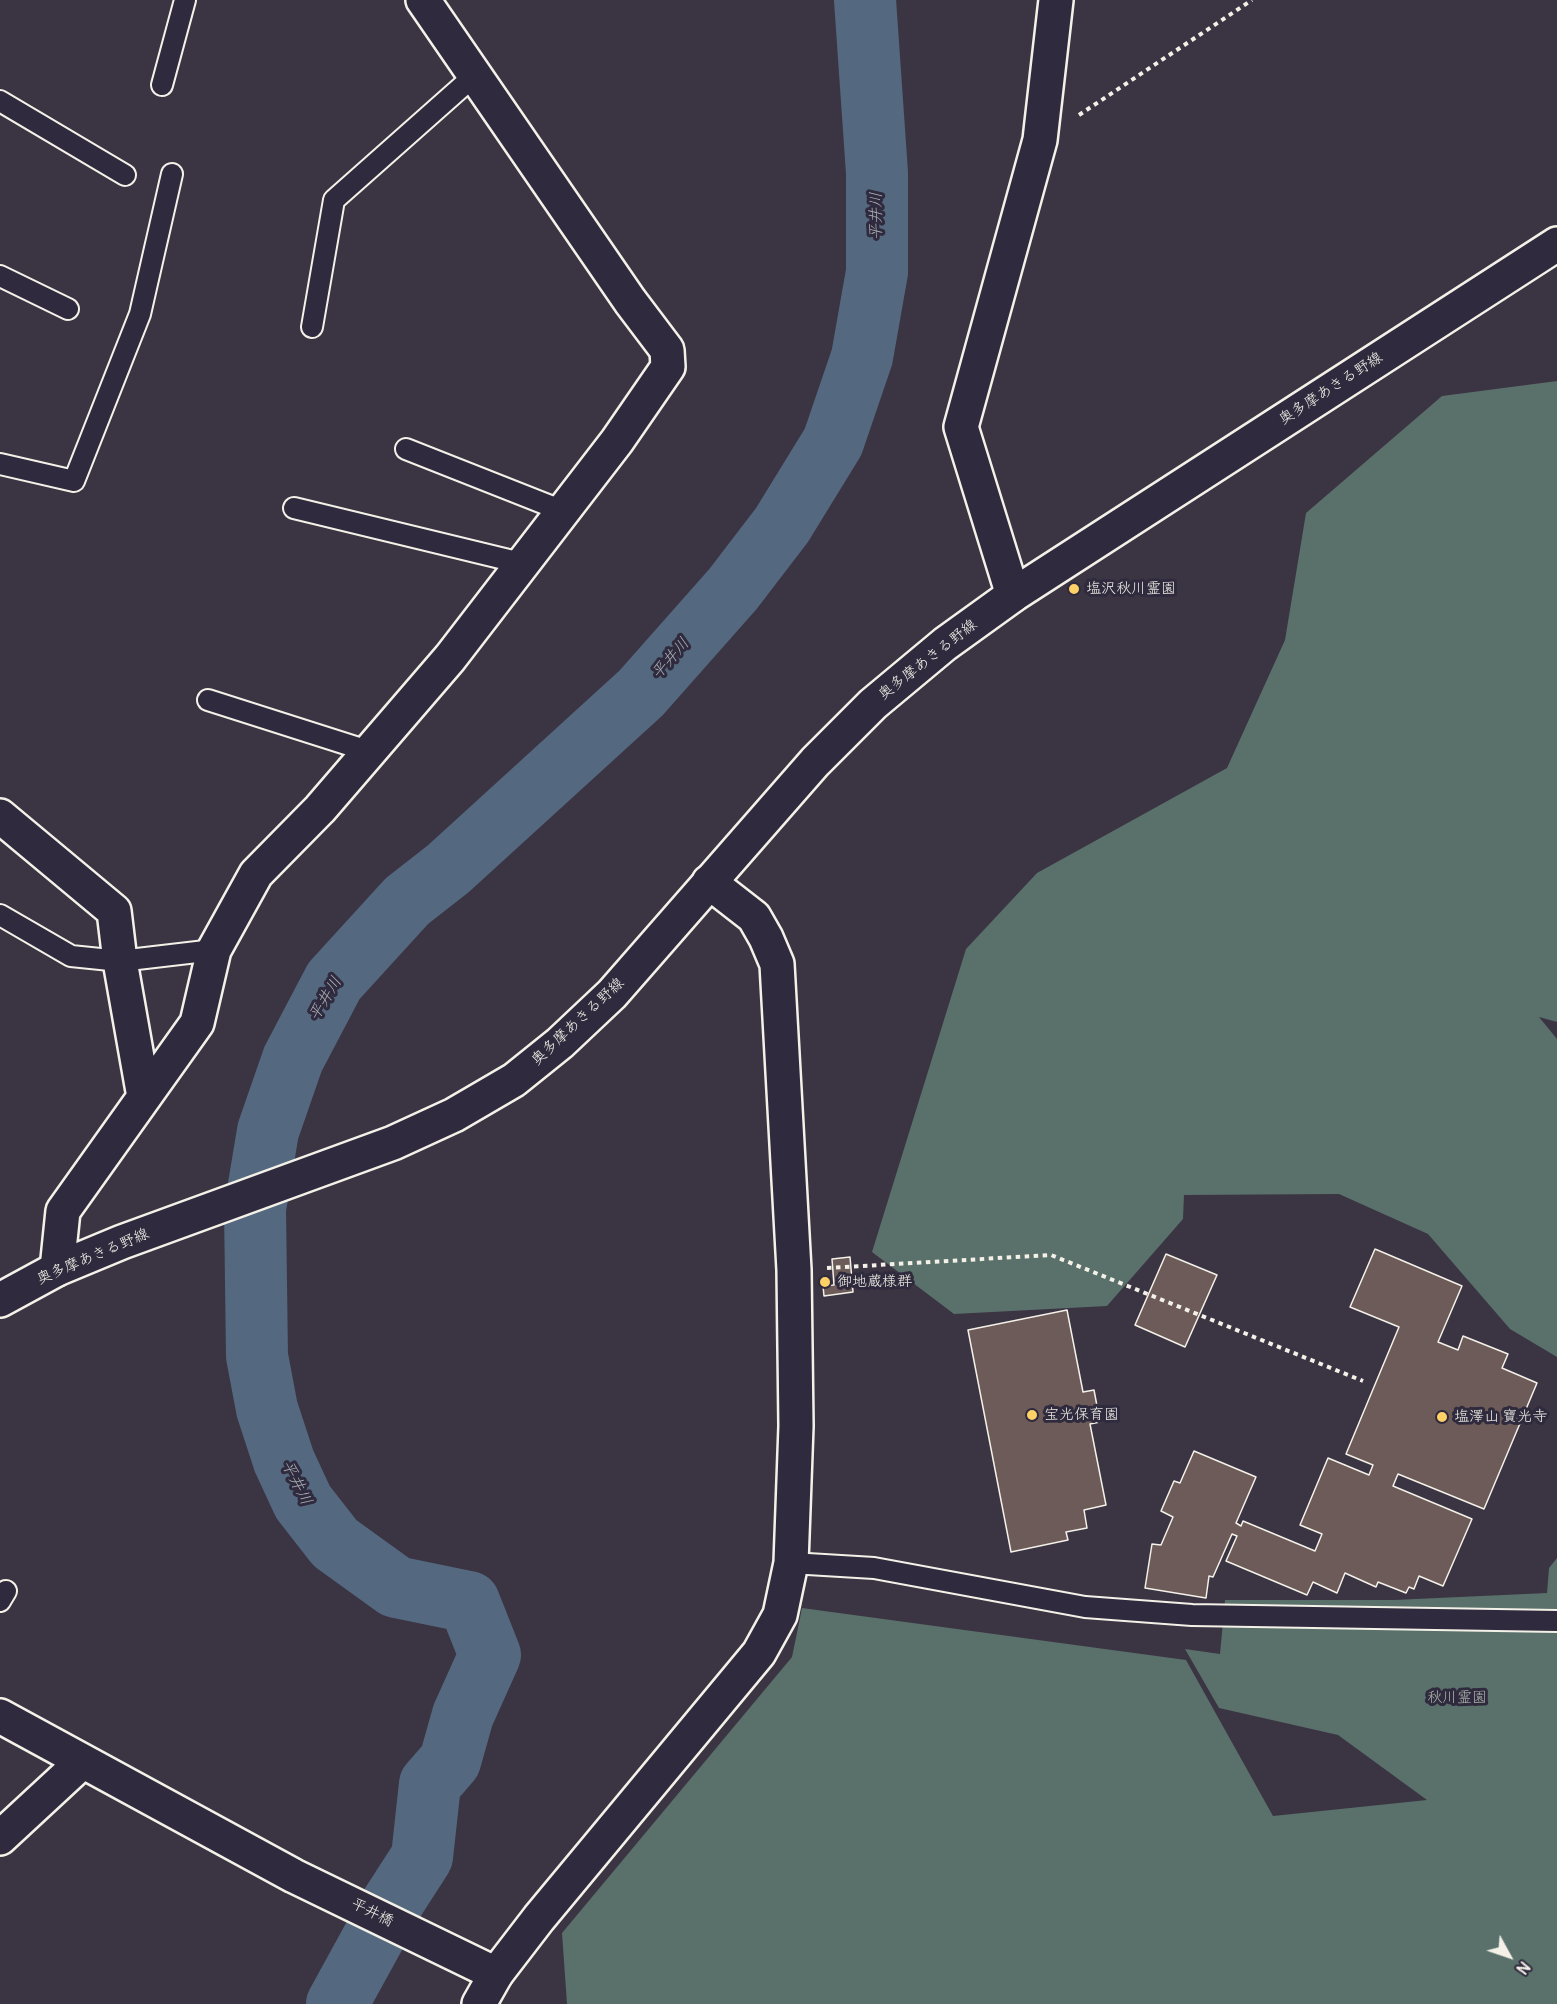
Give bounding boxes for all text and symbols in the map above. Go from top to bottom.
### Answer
water label: 平井川 [867,192,887,240]
street label: 奥多摩あきる野線 [1276,349,1386,429]
place label: 塩沢秋川霊園 [1086,580,1176,598]
marker: 塩沢秋川霊園 [1067,582,1081,596]
street label: 奥多摩あきる野線 [875,616,981,704]
water label: 平井川 [648,635,694,683]
water label: 平井川 [305,973,347,1025]
street label: 奥多摩あきる野線 [528,974,628,1070]
street label: 奥多摩あきる野線 [34,1225,152,1289]
place label: 御地蔵様群 [837,1273,912,1291]
marker: 御地蔵様群 [818,1275,832,1289]
place label: 宝光保育園 [1044,1406,1119,1424]
marker: 宝光保育園 [1025,1408,1039,1422]
place label: 塩澤山 寶光寺 [1454,1408,1547,1426]
marker: 塩澤山 寶光寺 [1435,1410,1449,1424]
water label: 平井川 [277,1457,315,1509]
park label: 秋川霊園 [1427,1689,1487,1707]
street label: 平井橋 [348,1895,396,1931]
north arrow [1479,1926,1539,1986]
text: N [1512,1957,1534,1978]

